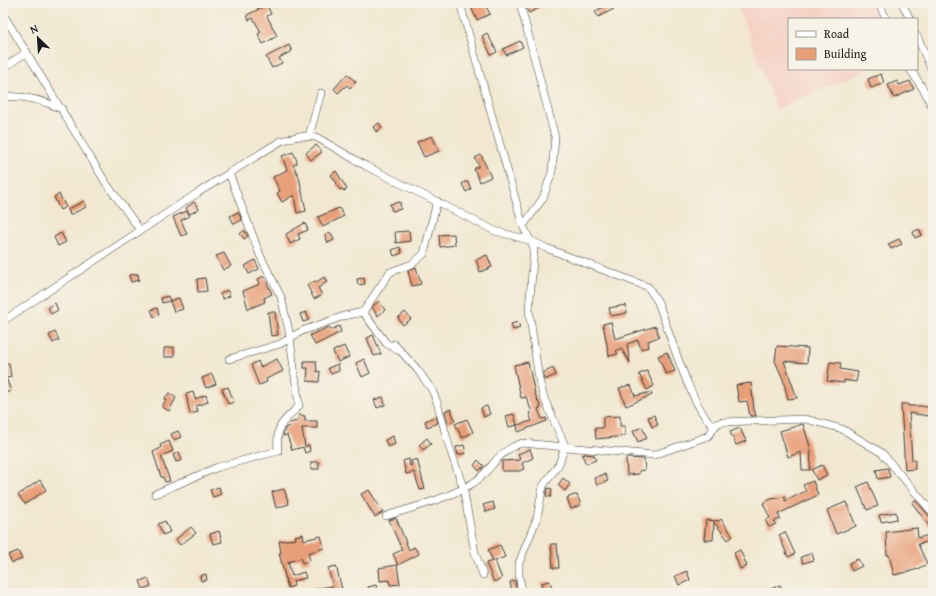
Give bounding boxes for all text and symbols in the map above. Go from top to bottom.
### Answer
north arrow [18,18,58,58]
legend [788,18,918,70]
text: N [27,20,41,38]
text: Road [824,25,850,42]
text: Building [824,45,867,62]

